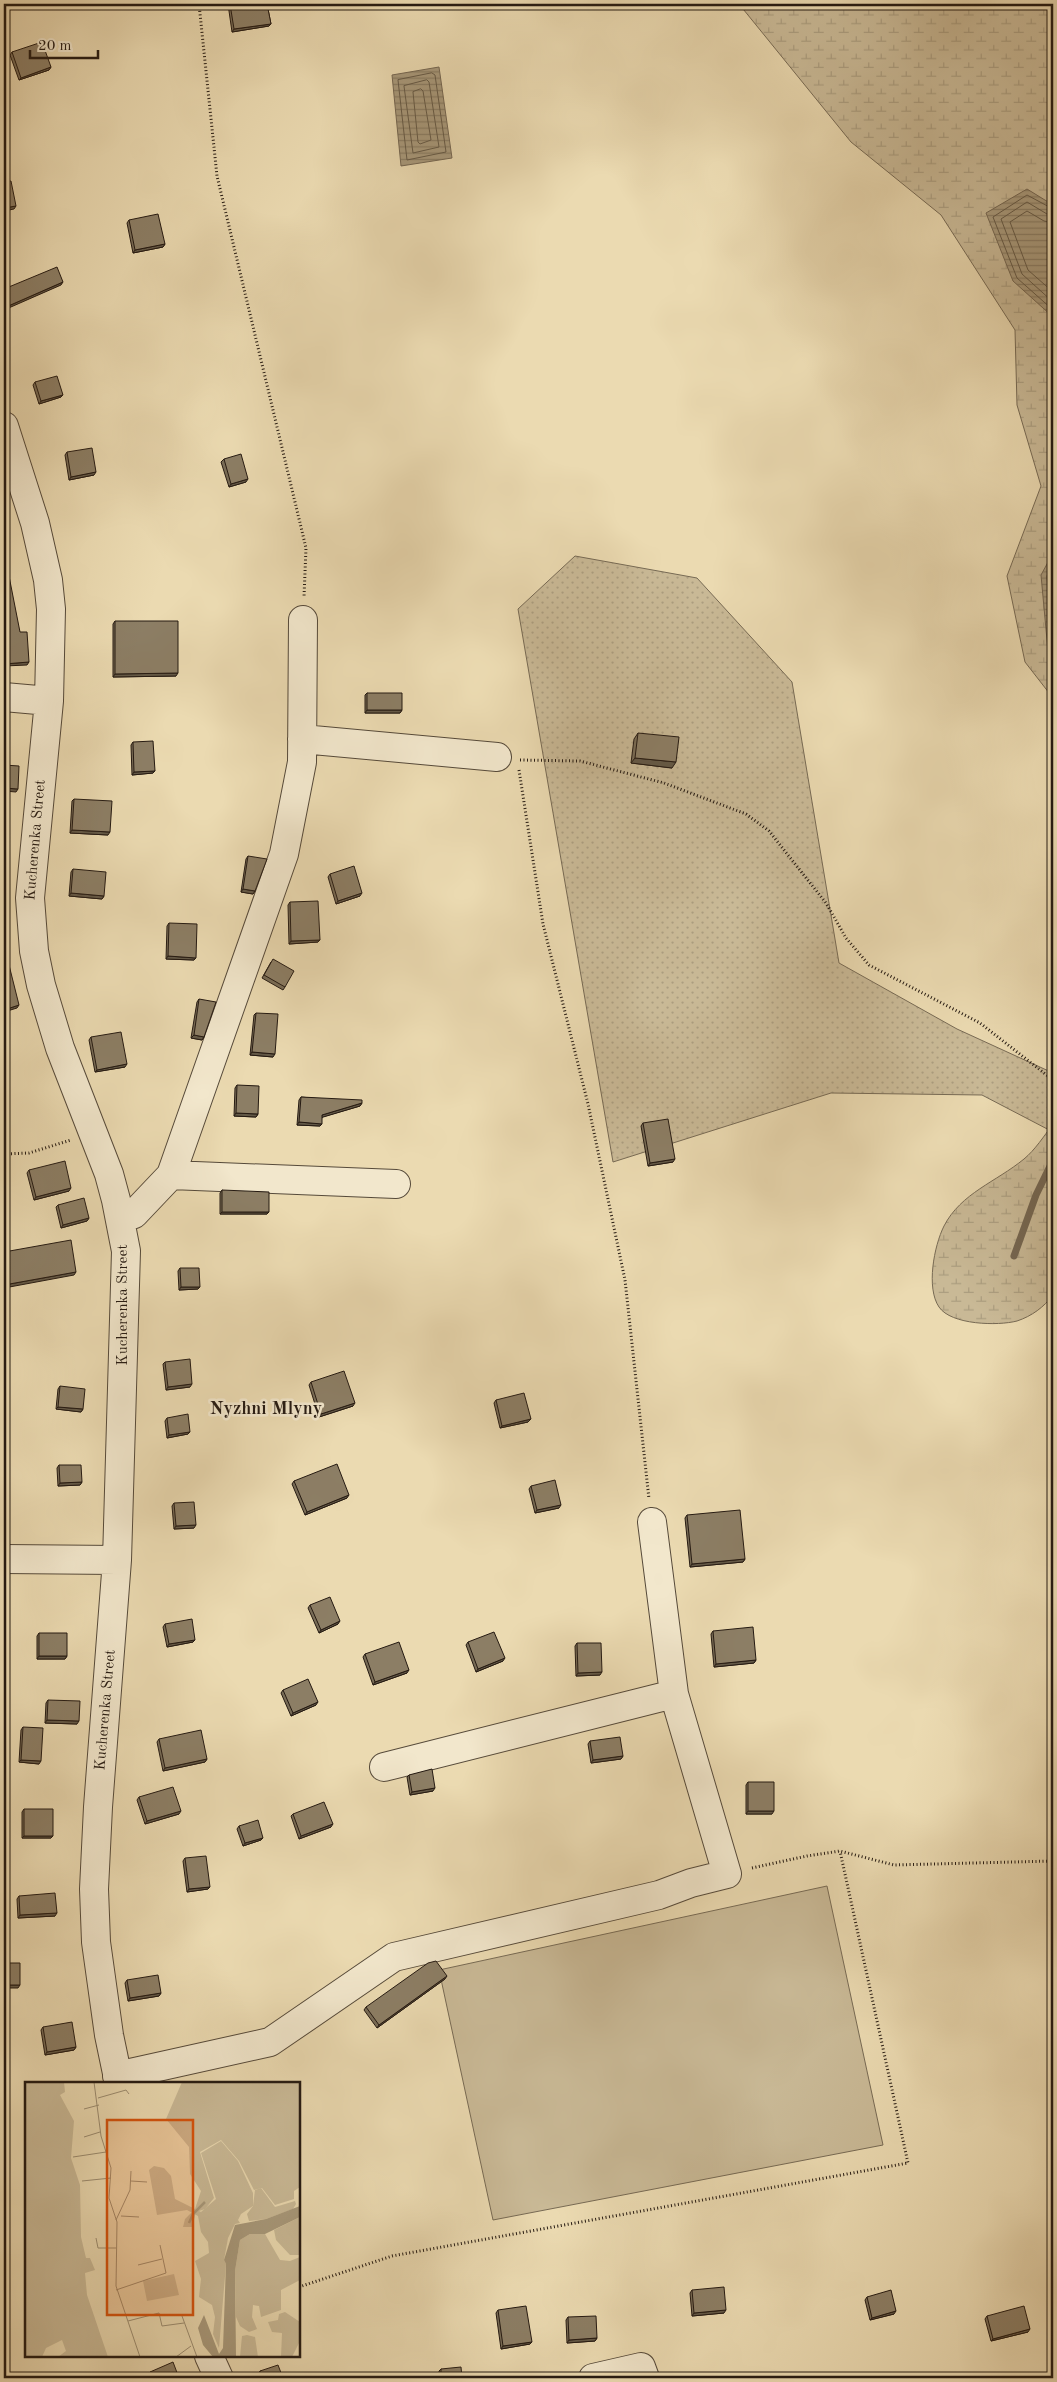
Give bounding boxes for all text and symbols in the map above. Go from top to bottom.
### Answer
scale bar [30,28,98,60]
text: 20 m [38,39,72,54]
street label: Kucherenka Street [23,779,49,901]
street label: Kucherenka Street [116,1244,131,1366]
district label: Nyzhni Mlyny [210,1400,322,1418]
street label: Kucherenka Street [93,1649,119,1771]
inset map [25,2082,300,2357]

